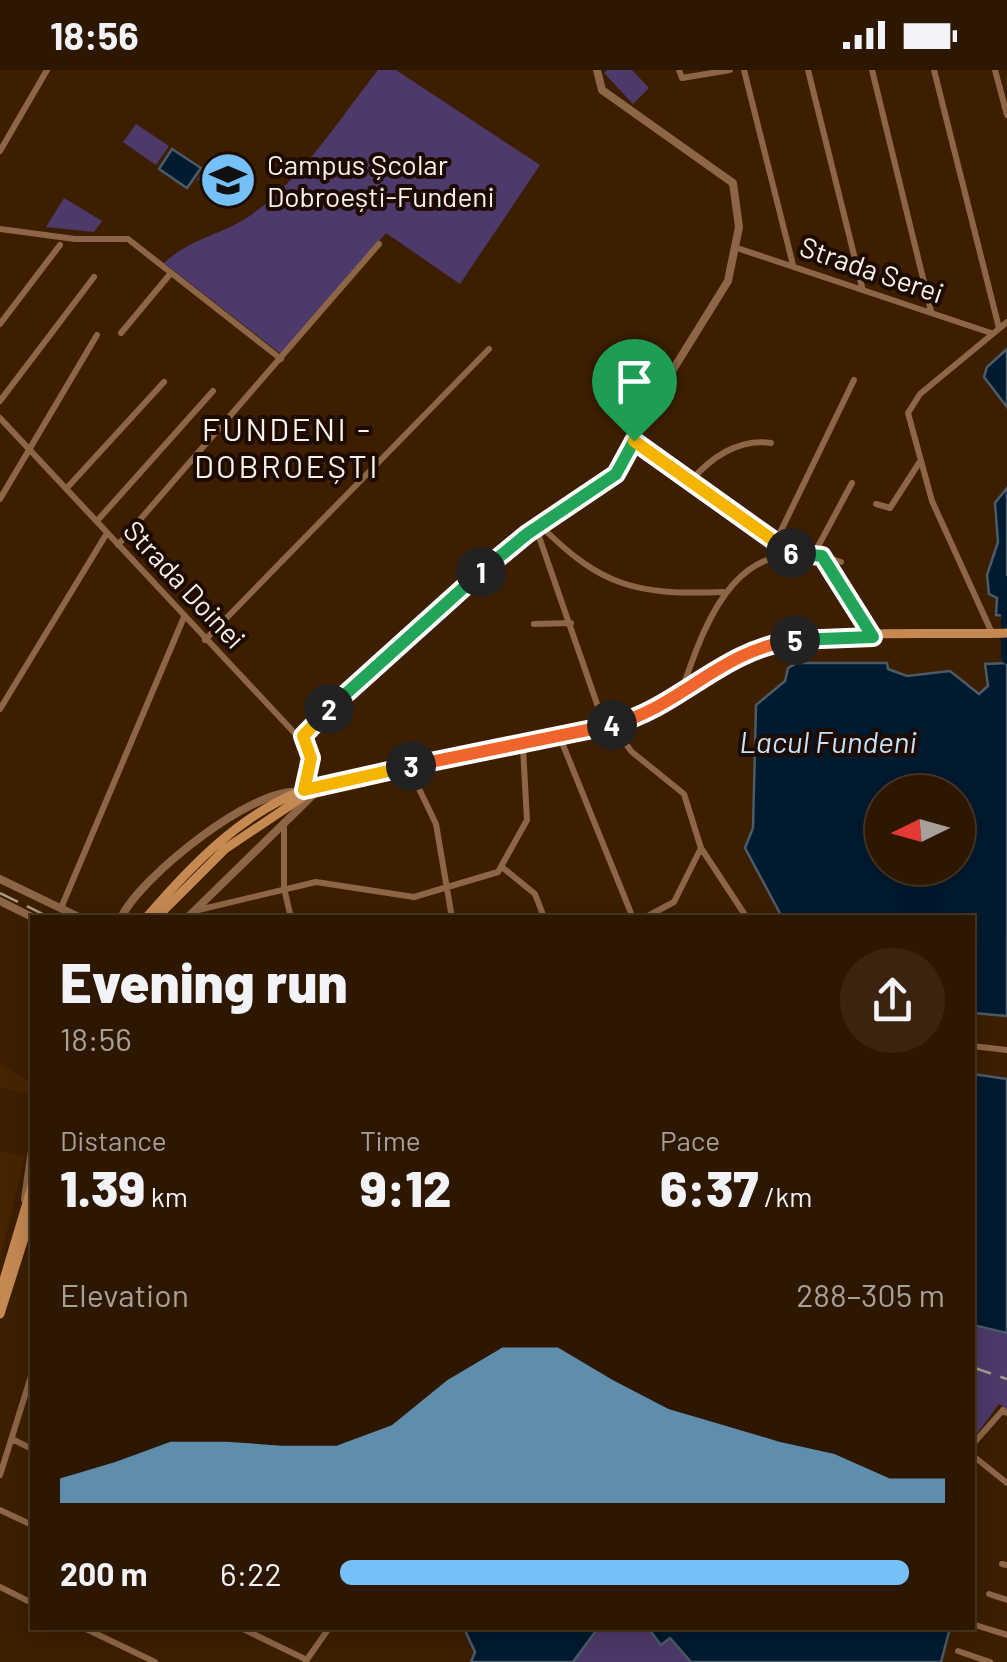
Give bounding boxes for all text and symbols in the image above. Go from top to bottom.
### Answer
text: 18:56 [50,12,139,58]
place label: Campus Școlar Dobroești-Fundeni [267,147,495,213]
school or university icon: Campus Școlar Dobroești-Fundeni [198,150,258,210]
street label: Strada Serei [796,229,948,309]
pin [592,339,677,442]
icon: arrive [607,354,662,409]
district label: FUNDENI - DOBROEȘTI [194,409,380,484]
street label: Strada Doinei [117,513,253,655]
pin: 6 [766,528,816,578]
text: 6 [783,536,799,570]
pin: 1 [456,547,506,597]
text: 1 [476,555,486,589]
pin: 5 [770,615,820,665]
text: 5 [787,623,803,657]
pin: 2 [304,684,354,734]
text: 2 [321,692,337,726]
pin: 4 [587,700,637,750]
text: 4 [604,708,620,742]
water label: Lacul Fundeni [739,723,917,759]
pin: 3 [386,741,436,791]
text: 3 [403,749,419,783]
north arrow [865,775,975,885]
map controls [865,775,975,885]
text: Evening run [60,948,348,1014]
button: share [840,948,945,1053]
text: 18:56 [60,1019,132,1057]
text: Distance [60,1123,167,1157]
text: Time [360,1123,421,1157]
text: Pace [660,1123,720,1157]
text: 1.39 [60,1157,145,1217]
text: 9:12 [360,1157,452,1217]
text: 6:37 [660,1157,759,1217]
text: km [145,1179,188,1213]
text: /km [759,1179,812,1213]
text: Elevation [60,1275,189,1313]
text: 288–305 m [796,1275,945,1313]
text: 200 m [60,1554,148,1592]
text: 6:22 [220,1554,282,1592]

